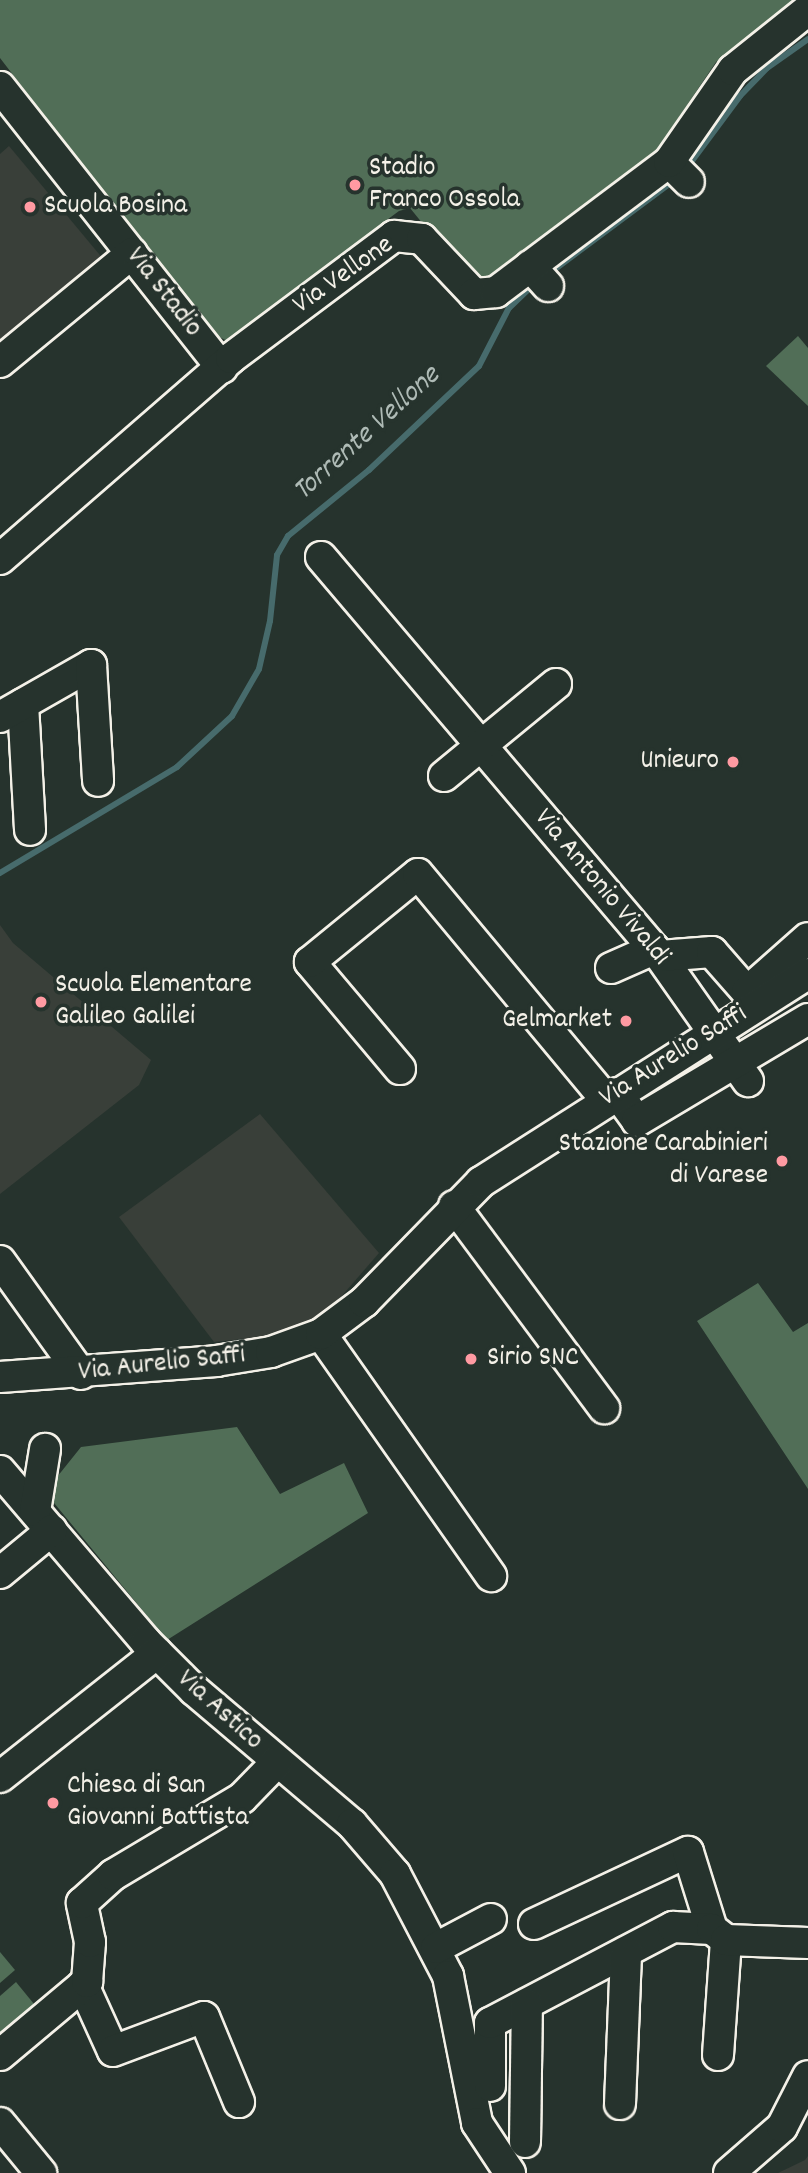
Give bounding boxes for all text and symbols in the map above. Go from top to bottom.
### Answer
place label: Stadio Franco Ossola [369,152,520,218]
marker: Stadio Franco Ossola [347,177,363,193]
place label: Scuola Bosina [44,190,187,224]
marker: Scuola Bosina [22,199,38,215]
street label: Via Vellone [287,229,401,323]
street label: Via Stadio [118,241,208,345]
water label: Torrente Vellone [287,360,449,510]
place label: Unieuro [640,745,719,779]
marker: Unieuro [725,754,741,770]
street label: Via Antonio Vivaldi [526,803,676,973]
place label: Scuola Elementare Galileo Galilei [55,969,252,1035]
marker: Scuola Elementare Galileo Galilei [33,994,49,1010]
street label: Via Aurelio Saffi [594,998,754,1116]
place label: Gelmarket [502,1004,612,1038]
marker: Gelmarket [618,1013,634,1029]
place label: Stazione Carabinieri di Varese [559,1128,768,1194]
marker: Stazione Carabinieri di Varese [774,1153,790,1169]
street label: Via Aurelio Saffi [77,1340,247,1390]
place label: Sirio SNC [487,1342,579,1376]
marker: Sirio SNC [461,1349,481,1369]
street label: Via Astico [169,1664,269,1758]
place label: Chiesa di San Giovanni Battista [67,1770,248,1836]
marker: Chiesa di San Giovanni Battista [45,1795,61,1811]

